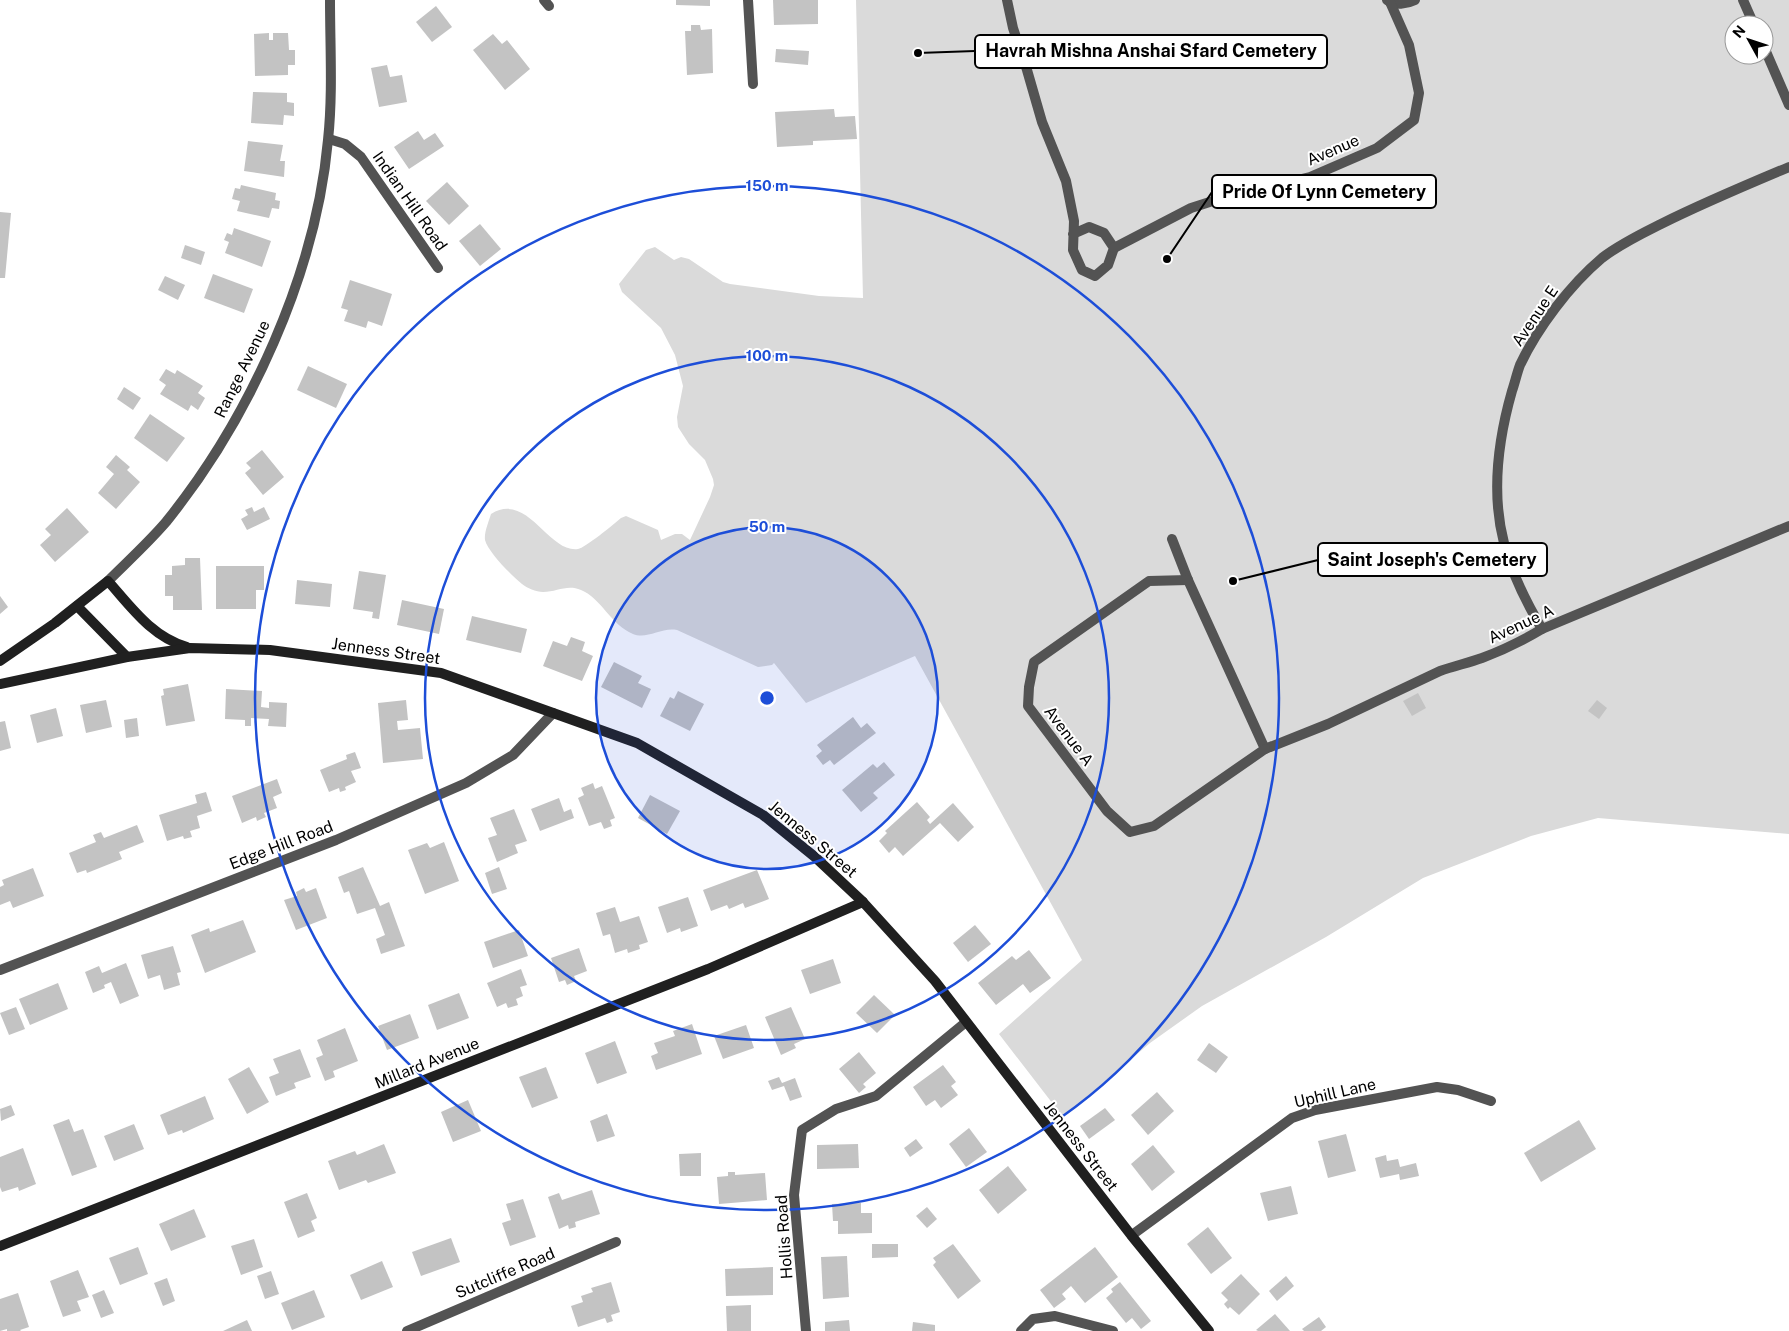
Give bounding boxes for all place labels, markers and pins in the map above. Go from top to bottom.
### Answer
callout: Havrah Mishna Anshai Sfard Cemetery [975,35,1327,68]
callout: Pride Of Lynn Cemetery [1212,175,1436,208]
callout: Saint Joseph's Cemetery [1318,543,1547,576]
centre of rings [758,689,776,707]

